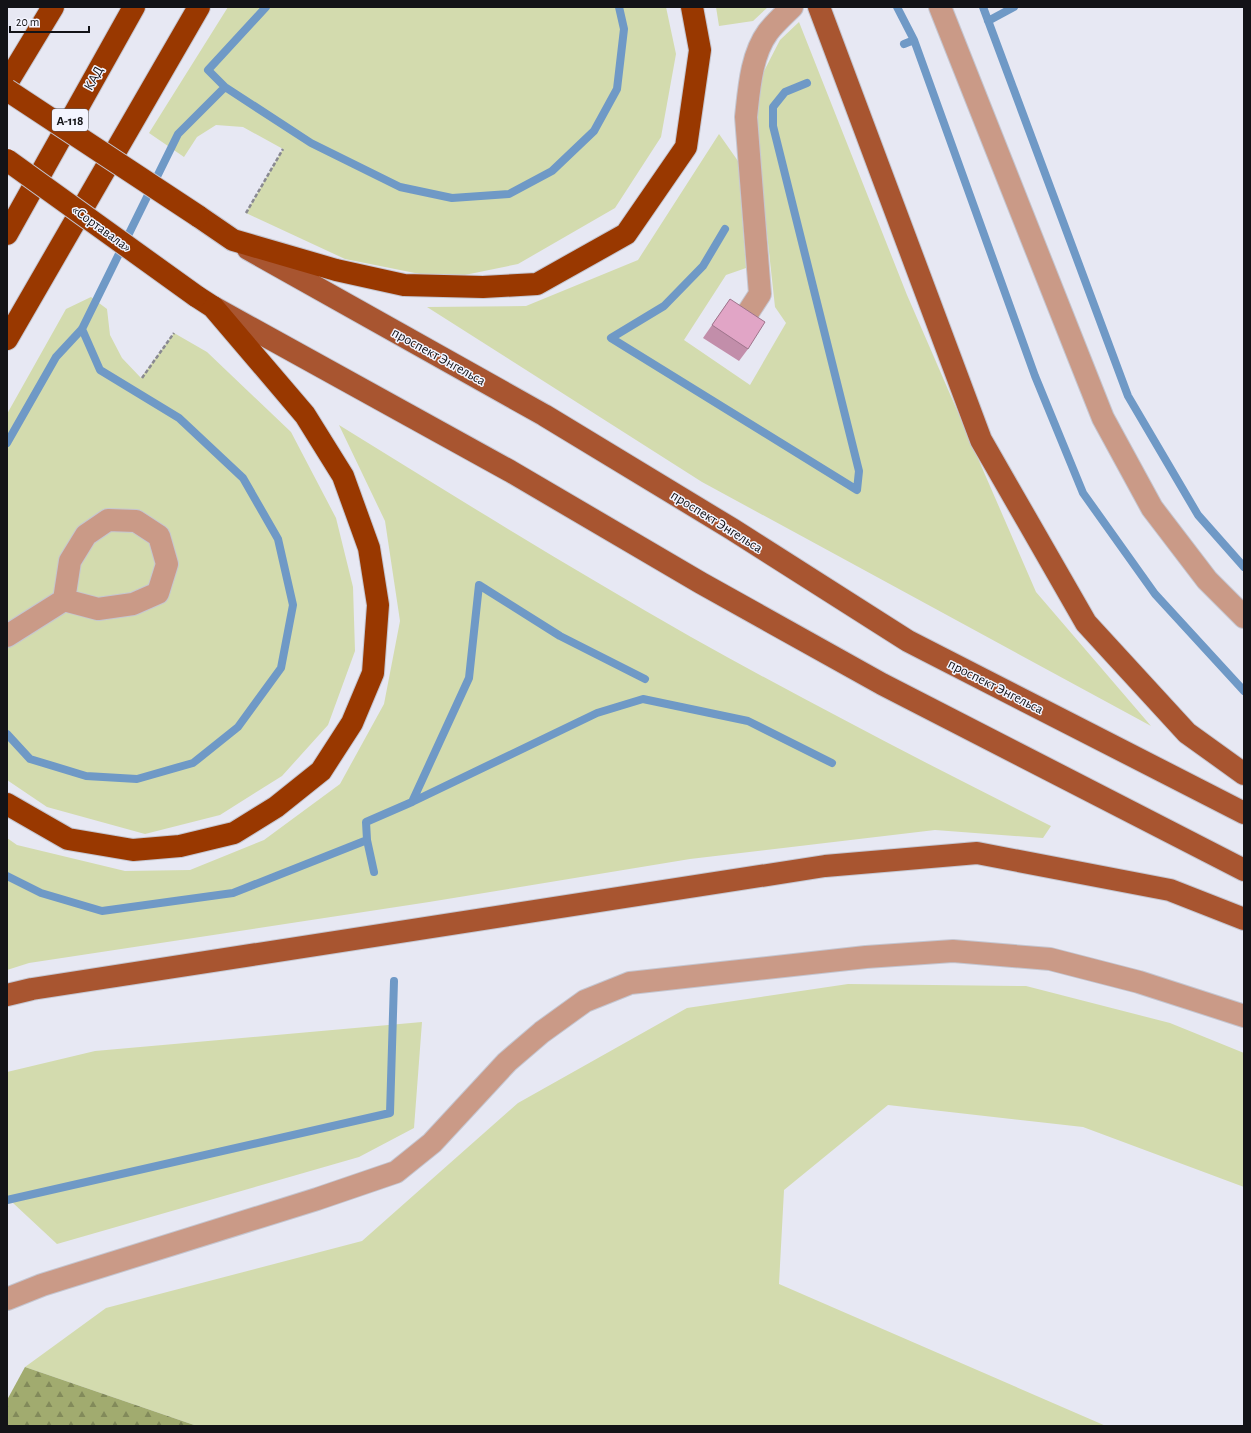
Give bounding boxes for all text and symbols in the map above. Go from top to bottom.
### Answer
scale bar [10,8,89,34]
text: 20 m [16,16,39,28]
street label: КАД [82,64,106,93]
road number: А-118 [52,109,88,131]
street label: «Сортавала» [69,203,134,255]
street label: проспект Энгельса [389,325,488,389]
street label: проспект Энгельса [668,488,765,556]
street label: проспект Энгельса [946,657,1046,717]

